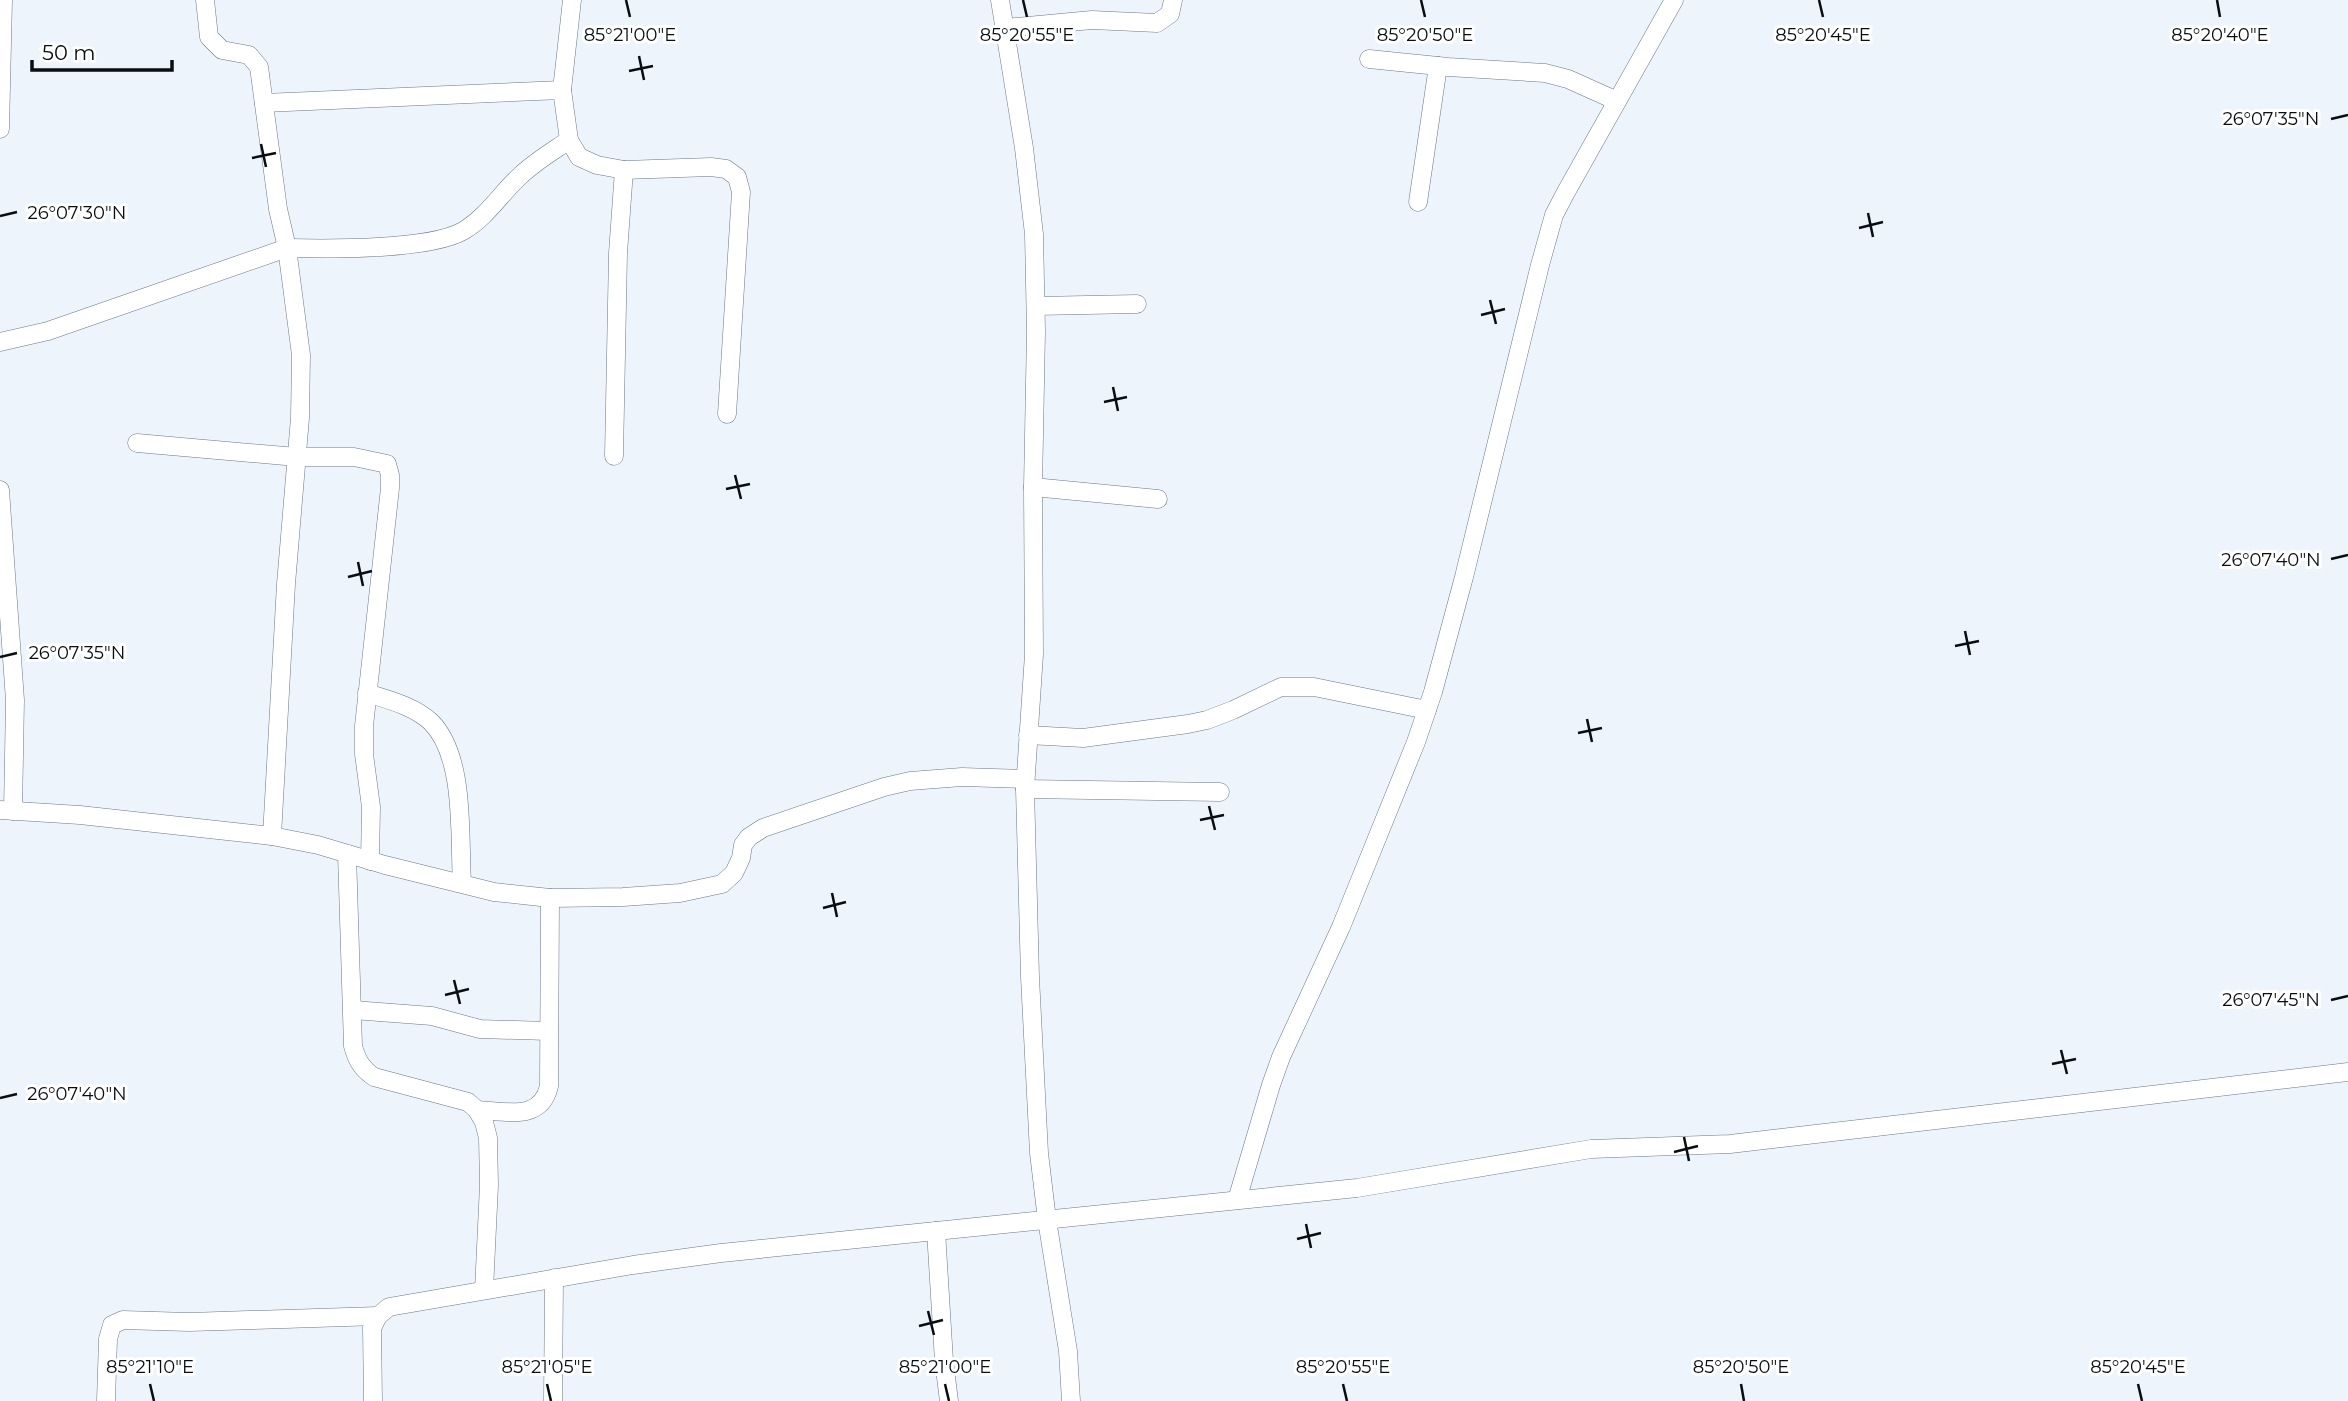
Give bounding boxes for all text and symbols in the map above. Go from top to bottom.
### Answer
text: 85°21'00"E [584,24,676,46]
text: 85°20'55"E [980,24,1074,46]
text: 85°20'50"E [1377,24,1473,46]
text: 85°20'45"E [1775,24,1871,46]
text: 85°20'40"E [2171,24,2269,46]
scale bar [32,28,172,72]
text: 50 m [42,40,96,65]
text: 26°07'35"N [2223,108,2319,130]
text: 26°07'30"N [28,202,126,224]
text: 26°07'40"N [2221,549,2321,571]
text: 26°07'35"N [29,642,125,664]
text: 26°07'45"N [2222,989,2320,1011]
text: 26°07'40"N [27,1083,127,1105]
text: 85°21'10"E [106,1356,194,1378]
text: 85°21'05"E [502,1356,592,1378]
text: 85°21'00"E [899,1356,991,1378]
text: 85°20'55"E [1296,1356,1390,1378]
text: 85°20'50"E [1693,1356,1789,1378]
text: 85°20'45"E [2090,1356,2186,1378]

